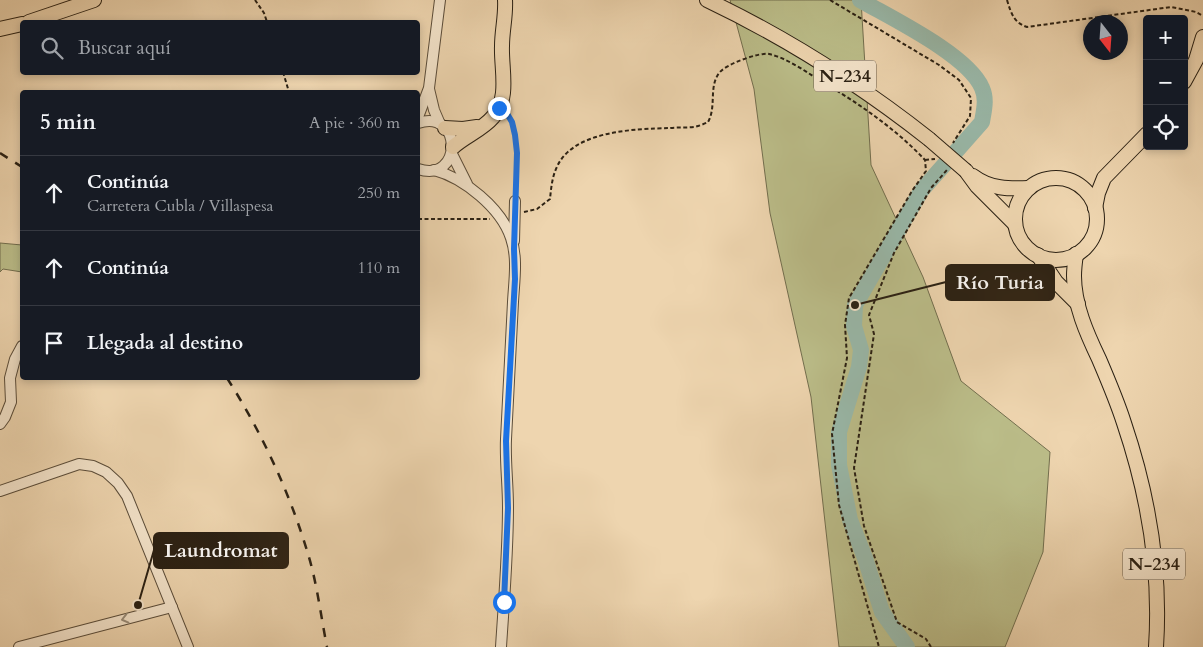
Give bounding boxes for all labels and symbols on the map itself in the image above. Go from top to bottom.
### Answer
north arrow [1083,15,1128,60]
road number: N-234 [814,60,876,92]
route end [488,97,511,120]
callout: Río Turia [946,265,1054,300]
text: Río Turia [956,269,1044,296]
callout: Laundromat [154,533,288,568]
text: Laundromat [164,537,278,564]
road number: N-234 [1123,548,1185,580]
route start [493,591,516,614]
one-way arrow [121,614,129,624]

